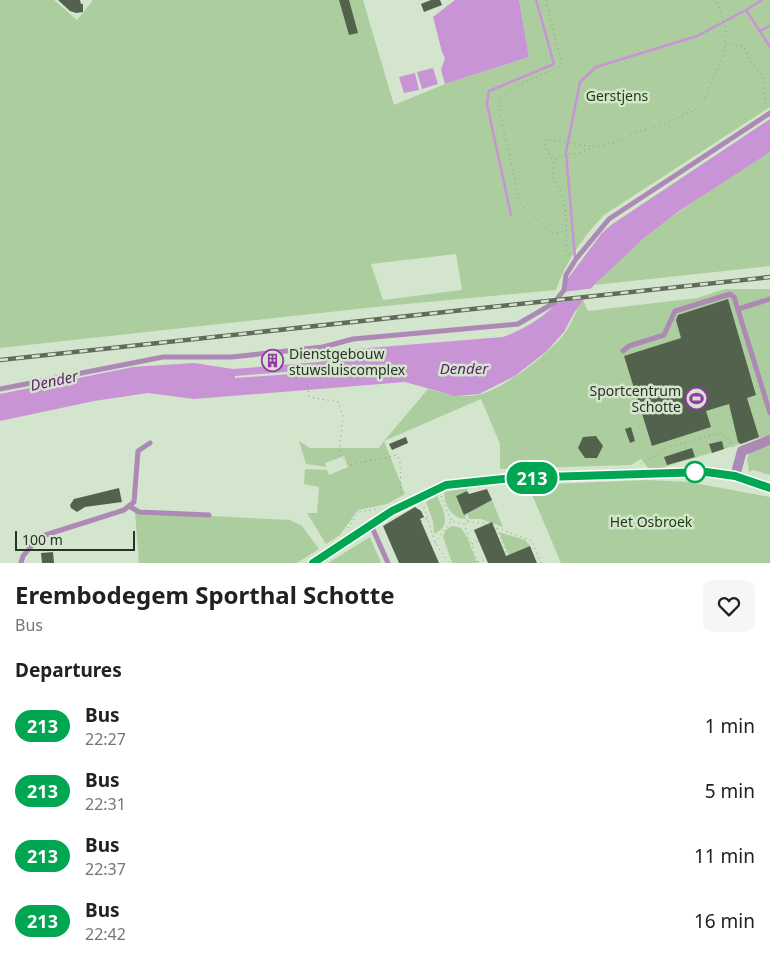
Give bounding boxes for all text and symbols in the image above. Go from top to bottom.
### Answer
park label: Gerstjens [586,86,649,105]
place label: Dienstgebouw stuwsluiscomplex [289,344,406,379]
building icon: Dienstgebouw stuwsluiscomplex [261,349,285,373]
water label: Dender [440,358,489,378]
water label: Dender [28,365,81,395]
place label: Sportcentrum Schotte [590,381,681,416]
sports icon: Sportcentrum Schotte [685,386,709,410]
unlabelled marker [684,461,706,483]
line badge: 213 [503,462,561,494]
text: 213 [517,466,547,490]
park label: Het Osbroek [610,512,693,531]
scale bar [15,528,135,551]
text: 100 m [22,530,63,549]
text: Erembodegem Sporthal Schotte [15,578,395,611]
button: heart [703,580,755,632]
text: Bus [15,614,43,636]
text: Departures [15,657,122,683]
text: Bus [85,702,120,728]
text: 1 min [705,713,755,739]
text: 213 [27,714,58,738]
text: 22:27 [85,728,126,750]
text: Bus [85,767,120,793]
text: 5 min [705,778,755,804]
text: 213 [27,779,58,803]
text: 22:31 [85,793,126,815]
text: Bus [85,832,120,858]
text: 11 min [694,843,755,869]
text: 213 [27,844,58,868]
text: 22:37 [85,858,126,880]
text: Bus [85,897,120,923]
text: 16 min [694,908,755,934]
text: 213 [27,909,58,933]
text: 22:42 [85,923,126,945]

